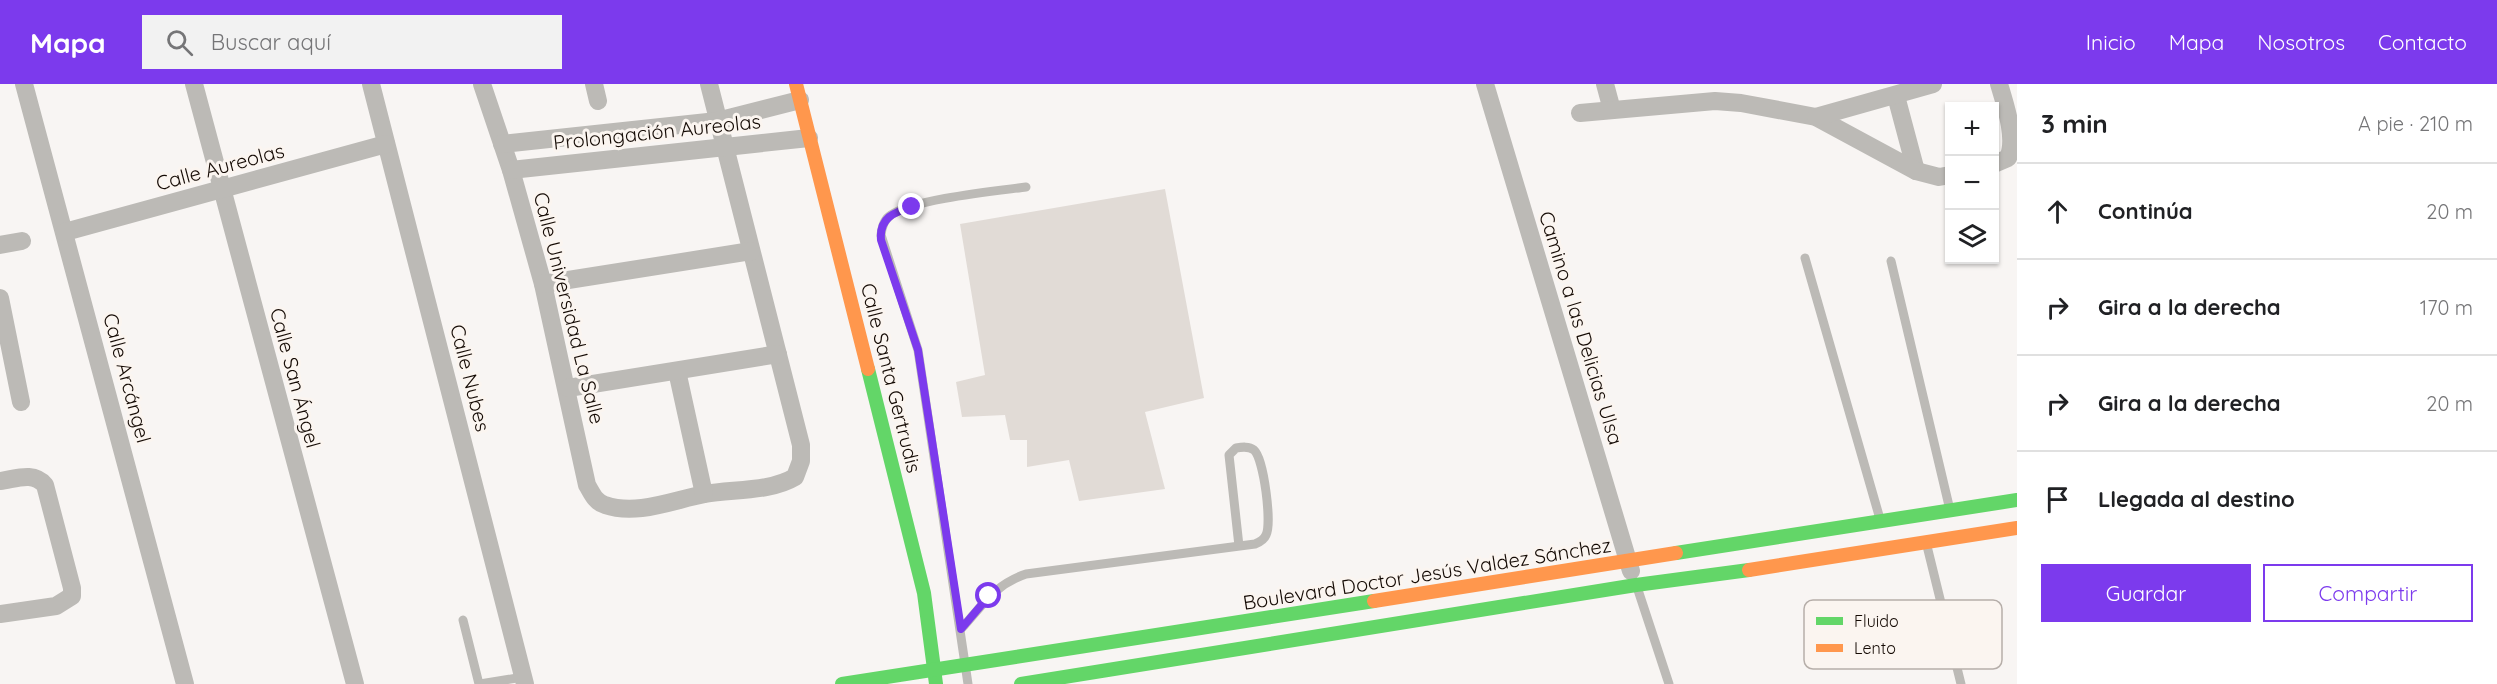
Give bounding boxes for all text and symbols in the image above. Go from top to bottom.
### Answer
search box [142,15,562,69]
text: Mapa [30,25,106,60]
icon: search [163,26,196,59]
text: Buscar aquí [211,28,331,56]
text: Inicio [2086,29,2136,55]
text: Mapa [2169,29,2224,55]
text: Nosotros [2257,29,2345,55]
text: Contacto [2378,29,2467,55]
map controls [1945,102,1999,264]
button: + [1945,102,1999,156]
text: 3 min [2041,107,2108,140]
street label: Prolongación Aureolas [552,108,762,155]
text: A pie · 210 m [2358,111,2473,136]
street label: Calle Aureolas [153,137,287,196]
button: − [1945,156,1999,210]
street label: Calle Universidad La Salle [529,189,610,426]
route end [898,193,924,219]
icon: ahead [2041,195,2074,228]
text: Continúa [2098,197,2193,225]
text: 20 m [2426,199,2473,224]
street label: Camino a las Delicias Ulsa [1534,208,1629,448]
button: layers [1945,210,1999,264]
street label: Calle Santa Gertrudis [856,280,927,475]
icon: right [2041,291,2074,324]
text: Gira a la derecha [2098,293,2281,321]
text: 170 m [2420,295,2473,320]
street label: Calle San Ángel [265,305,326,451]
street label: Calle Arcángel [98,310,157,445]
street label: Calle Nubes [445,322,496,434]
icon: right [2041,387,2074,420]
text: Gira a la derecha [2098,389,2281,417]
text: 20 m [2426,391,2473,416]
icon: arrive [2041,483,2074,516]
text: Llegada al destino [2098,485,2295,513]
street label: Boulevard Doctor Jesús Valdez Sánchez [1241,532,1613,615]
button: Guardar [2041,564,2251,622]
button: Compartir [2263,564,2473,622]
route start [975,582,1001,608]
legend [1804,600,2002,669]
text: Fluido [1854,611,1899,631]
text: Lento [1854,638,1896,658]

